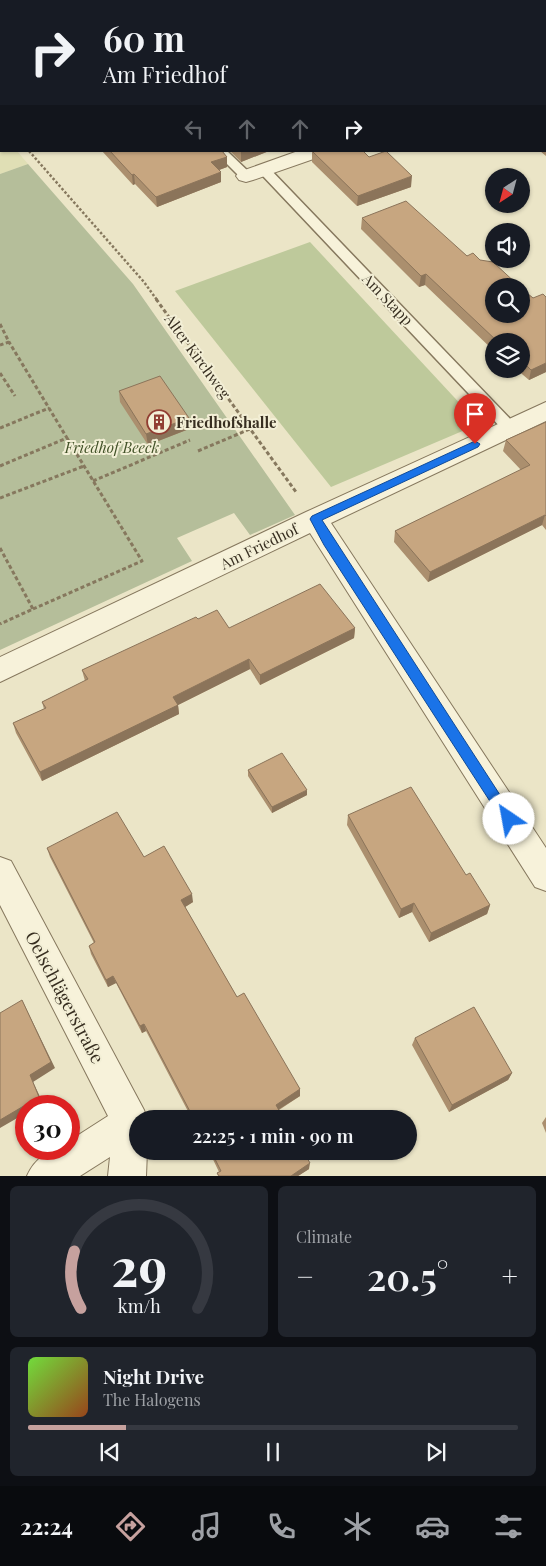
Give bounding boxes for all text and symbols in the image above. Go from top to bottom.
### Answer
text: 60 m [103,14,185,61]
icon: right [20,20,85,85]
text: Am Friedhof [103,59,227,89]
icon: left [180,115,208,143]
icon: ahead [233,115,261,143]
icon: ahead [286,115,314,143]
icon: right [339,115,367,143]
north arrow [485,168,530,212]
map controls [485,168,530,378]
button: sound [485,223,530,268]
street label: Am Stapp [358,268,418,329]
button: search [485,278,530,323]
street label: Alter Kirchweg [160,309,236,402]
button: layers [485,333,530,378]
pin [454,393,496,444]
icon: arrive [461,400,489,428]
building icon: Friedhofshalle [146,409,172,435]
place label: Friedhofshalle [176,412,277,432]
park label: Friedhof Beeck [64,437,160,457]
street label: Am Friedhof [216,518,302,574]
position arrow [482,792,534,844]
street label: Oelschlägerstraße [20,927,110,1067]
speed limit sign: 30 [15,1095,80,1160]
text: 22:25 · 1 min · 90 m [192,1122,354,1148]
text: Climate [296,1226,352,1247]
text: 29 [111,1231,167,1300]
text: 20.5° [367,1250,449,1301]
text: − [296,1257,314,1294]
text: + [502,1257,518,1294]
text: km/h [118,1294,161,1317]
text: Night Drive [103,1363,204,1389]
text: The Halogens [103,1389,201,1410]
icon: previous [96,1438,124,1466]
icon: pause [259,1438,287,1466]
icon: next [422,1438,450,1466]
icon: directions [113,1509,148,1544]
icon: music [189,1509,224,1544]
icon: phone [264,1509,299,1544]
icon: climate [340,1509,375,1544]
icon: car [415,1509,450,1544]
icon: filters [491,1509,526,1544]
text: 22:24 [20,1511,73,1541]

